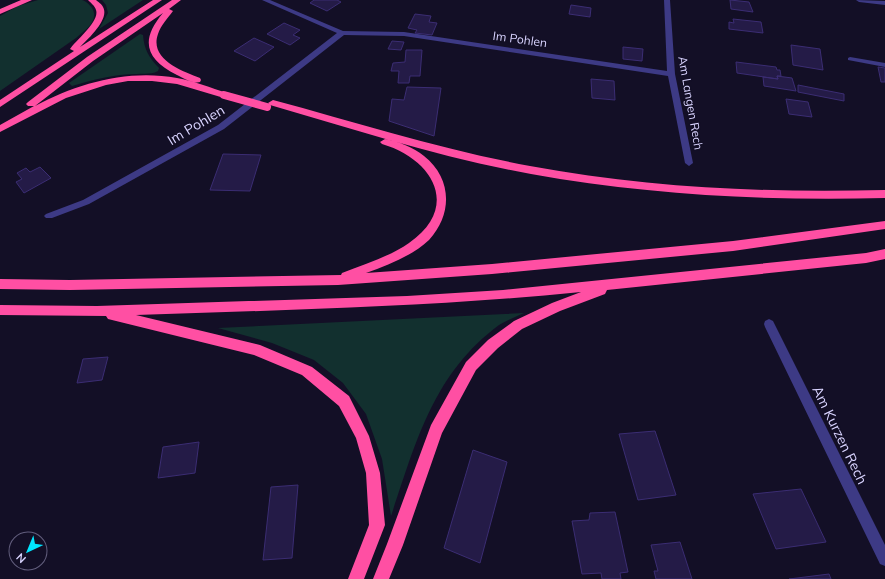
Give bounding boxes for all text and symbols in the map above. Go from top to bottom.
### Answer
street label: Im Pohlen [492,28,548,50]
street label: Am Langen Rech [675,55,707,151]
street label: Im Pohlen [164,101,228,149]
street label: Am Kurzen Rech [808,383,872,487]
north arrow [8,531,48,571]
text: N [13,550,29,566]

